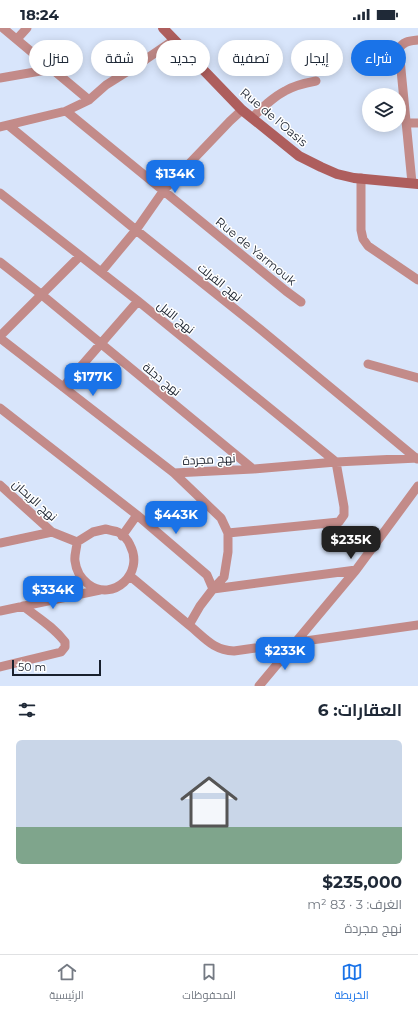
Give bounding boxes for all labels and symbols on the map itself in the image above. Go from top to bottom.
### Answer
street label: Rue de l'Oasis [237,85,311,150]
pin: $134K [147,160,203,194]
street label: Rue de Yarmouk [213,214,300,289]
street label: نهج الفرلت [194,260,245,305]
street label: نهج النيل [154,297,198,337]
street label: نهج دجلة [139,359,184,400]
pin: $177K [65,363,121,397]
street label: نهج مجردة [182,450,236,469]
street label: نهج الريحان [9,476,60,525]
pin: $443K [148,501,204,535]
pin: $235K [323,526,379,560]
pin: $334K [25,576,81,610]
pin: $233K [257,637,313,671]
scale bar [12,658,101,677]

